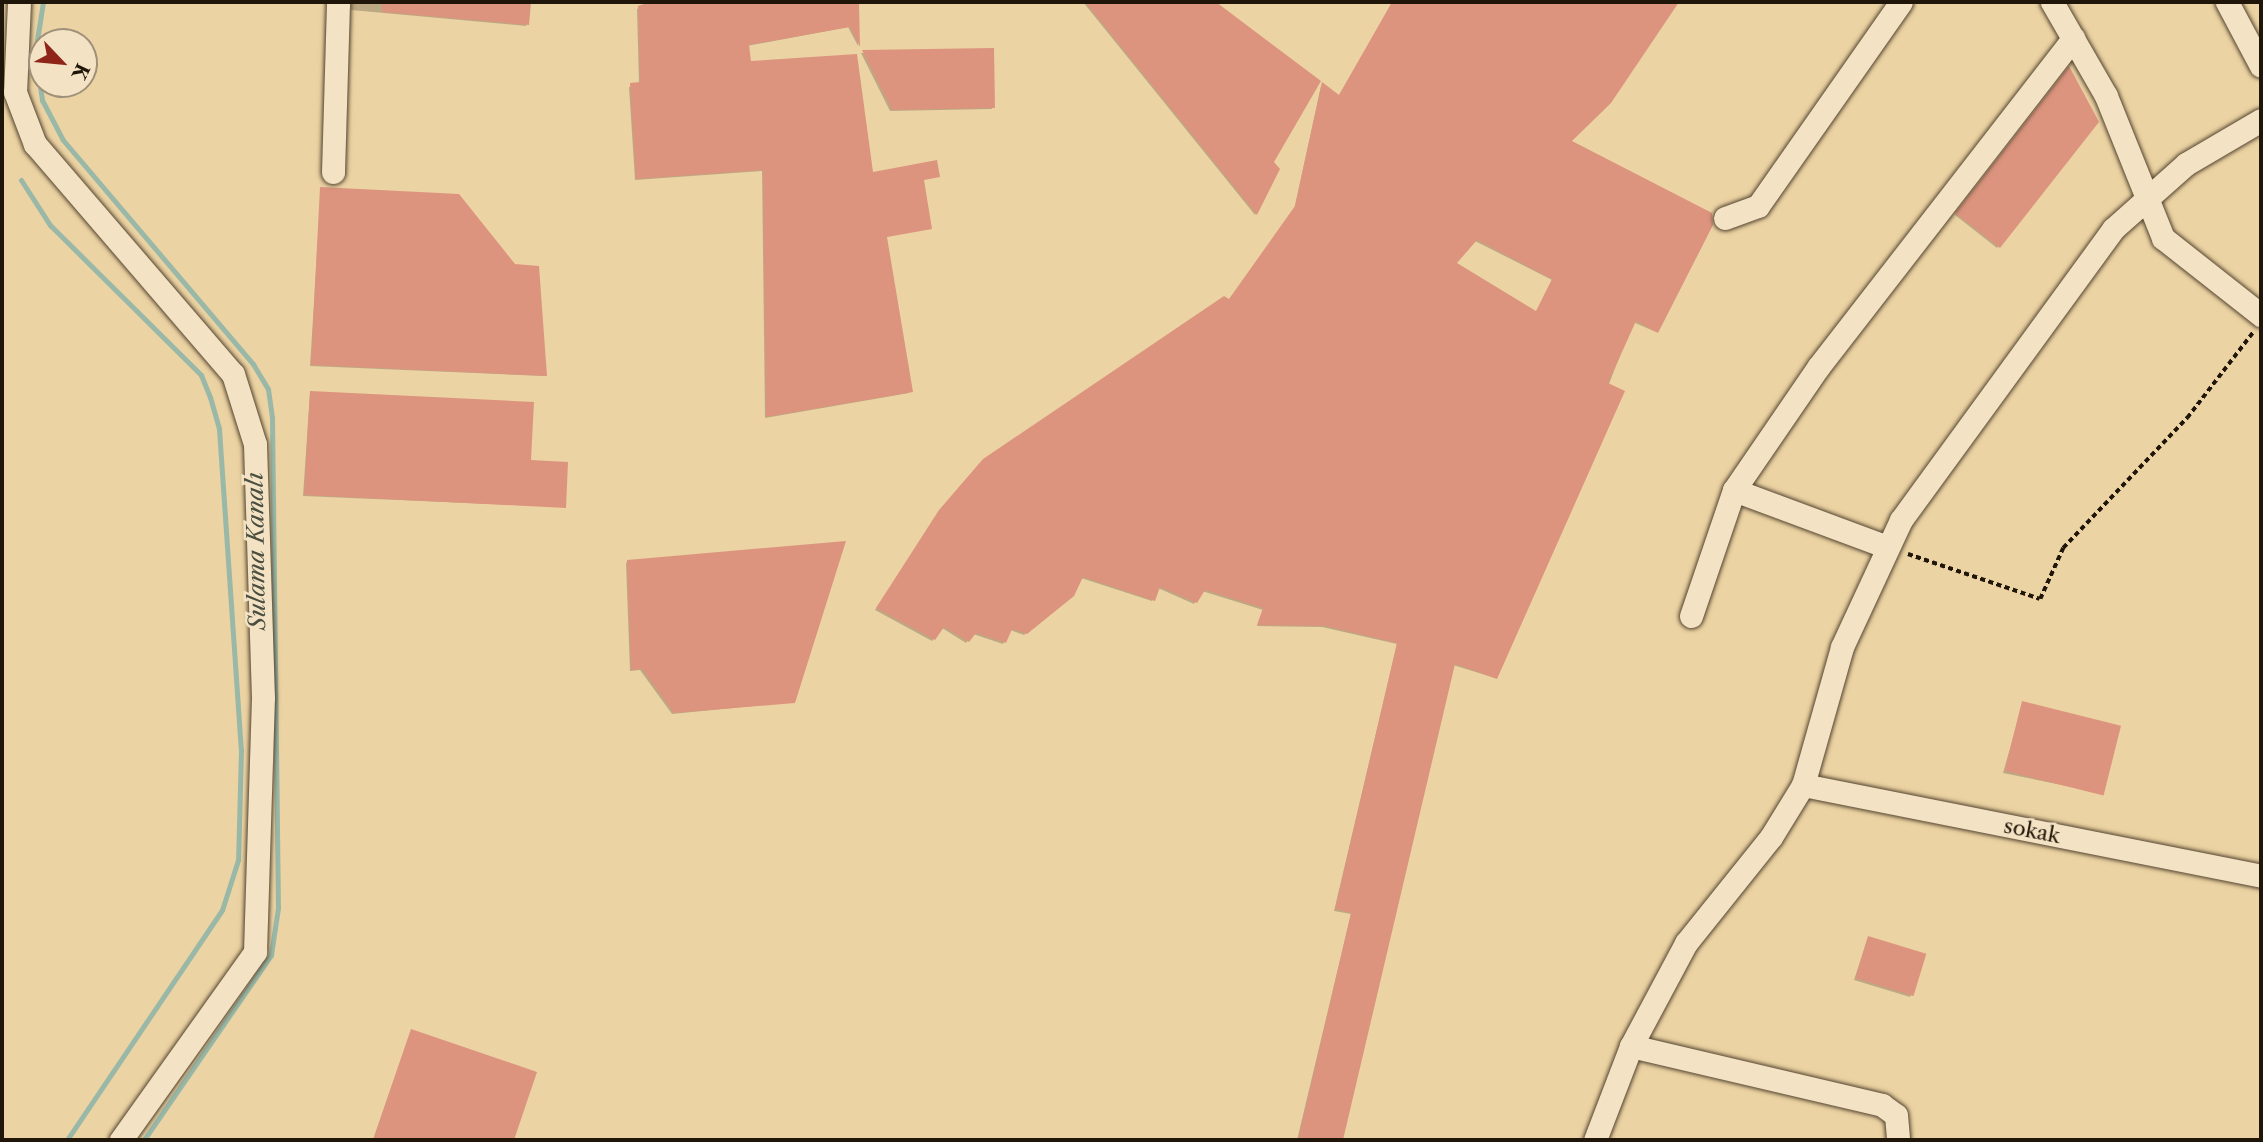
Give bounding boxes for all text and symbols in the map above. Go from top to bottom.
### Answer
north arrow [28,28,98,98]
text: K [67,60,94,83]
water label: Sulama Kanalı [241,472,271,630]
street label: sokak [2002,813,2062,849]

